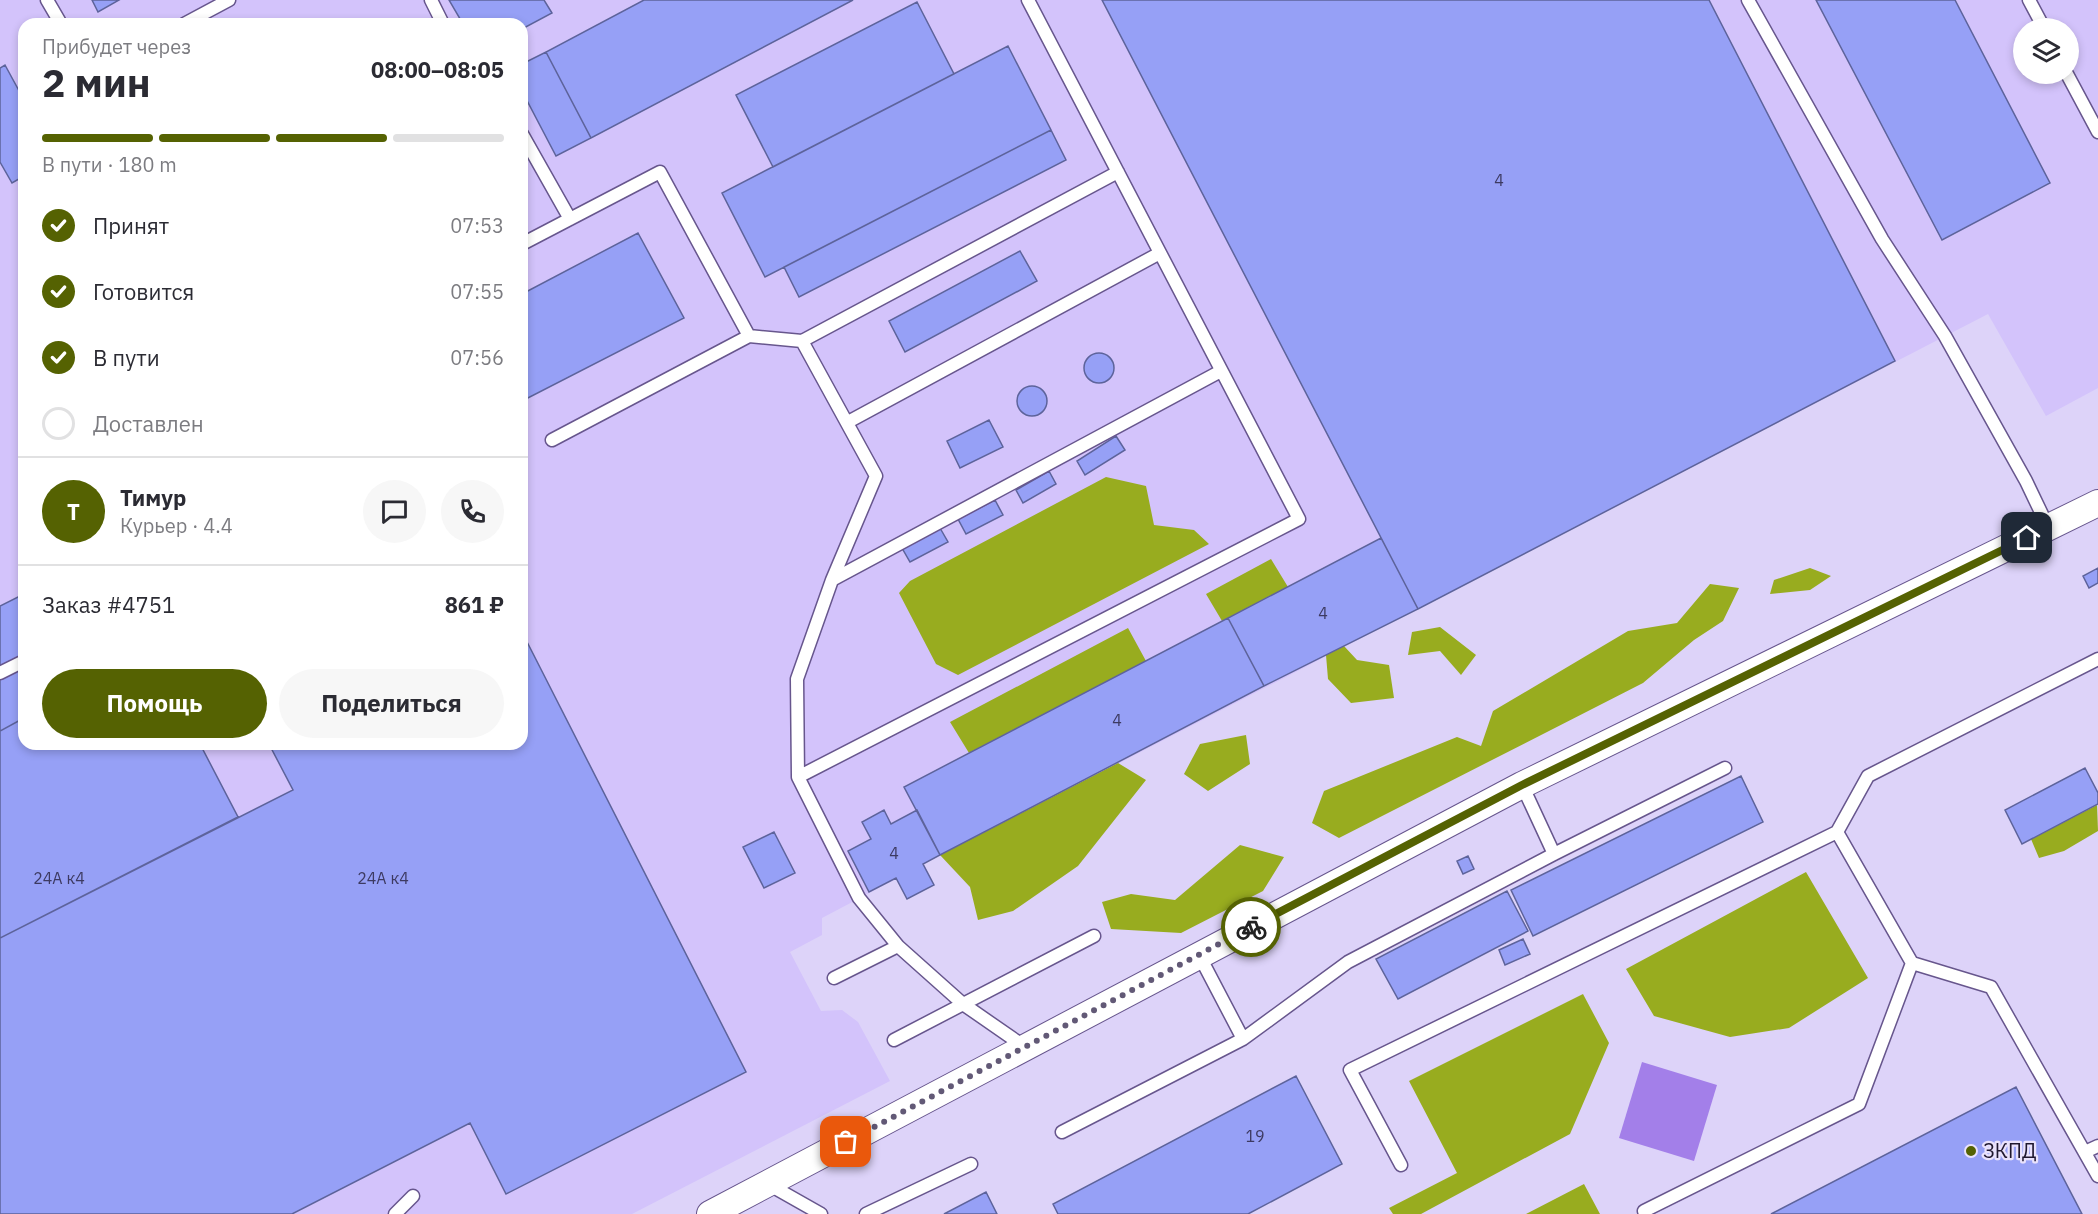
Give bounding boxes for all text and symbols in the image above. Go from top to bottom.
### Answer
map controls [2013,18,2079,84]
button: layers [2013,18,2079,84]
text: Прибудет через [42,33,191,60]
text: 08:00–08:05 [371,55,504,84]
text: 2 мин [42,57,151,108]
text: В пути · 180 m [42,151,177,178]
house number: 4 [1494,170,1504,190]
icon: check [42,209,75,242]
text: Принят [93,211,169,240]
text: 07:53 [450,212,504,239]
icon: check [42,275,75,308]
text: Готовится [93,277,194,306]
text: 07:55 [450,278,504,305]
icon: check [42,341,75,374]
text: В пути [93,343,160,372]
text: 07:56 [450,344,504,371]
text: Доставлен [93,409,204,438]
button: chat [363,480,426,543]
button: phone [441,480,504,543]
text: Тимур [120,483,186,512]
text: Т [67,497,80,526]
text: Курьер · 4.4 [120,512,233,539]
pin [2001,512,2052,563]
icon: home [2010,521,2043,554]
text: Заказ #4751 [42,590,175,619]
text: 861 ₽ [445,590,504,619]
house number: 4 [1318,603,1328,623]
button: Помощь [42,669,267,738]
button: Поделиться [279,669,504,738]
house number: 4 [1112,710,1122,730]
house number: 4 [889,843,899,863]
house number: 24А к4 [33,868,85,888]
house number: 24А к4 [357,868,409,888]
courier [1221,897,1281,957]
icon: bike [1235,911,1268,944]
pin [820,1116,871,1167]
icon: bag [829,1125,862,1158]
house number: 19 [1245,1126,1265,1146]
place label: ЗКПД [1983,1137,2036,1164]
marker: ЗКПД [1964,1144,1978,1158]

